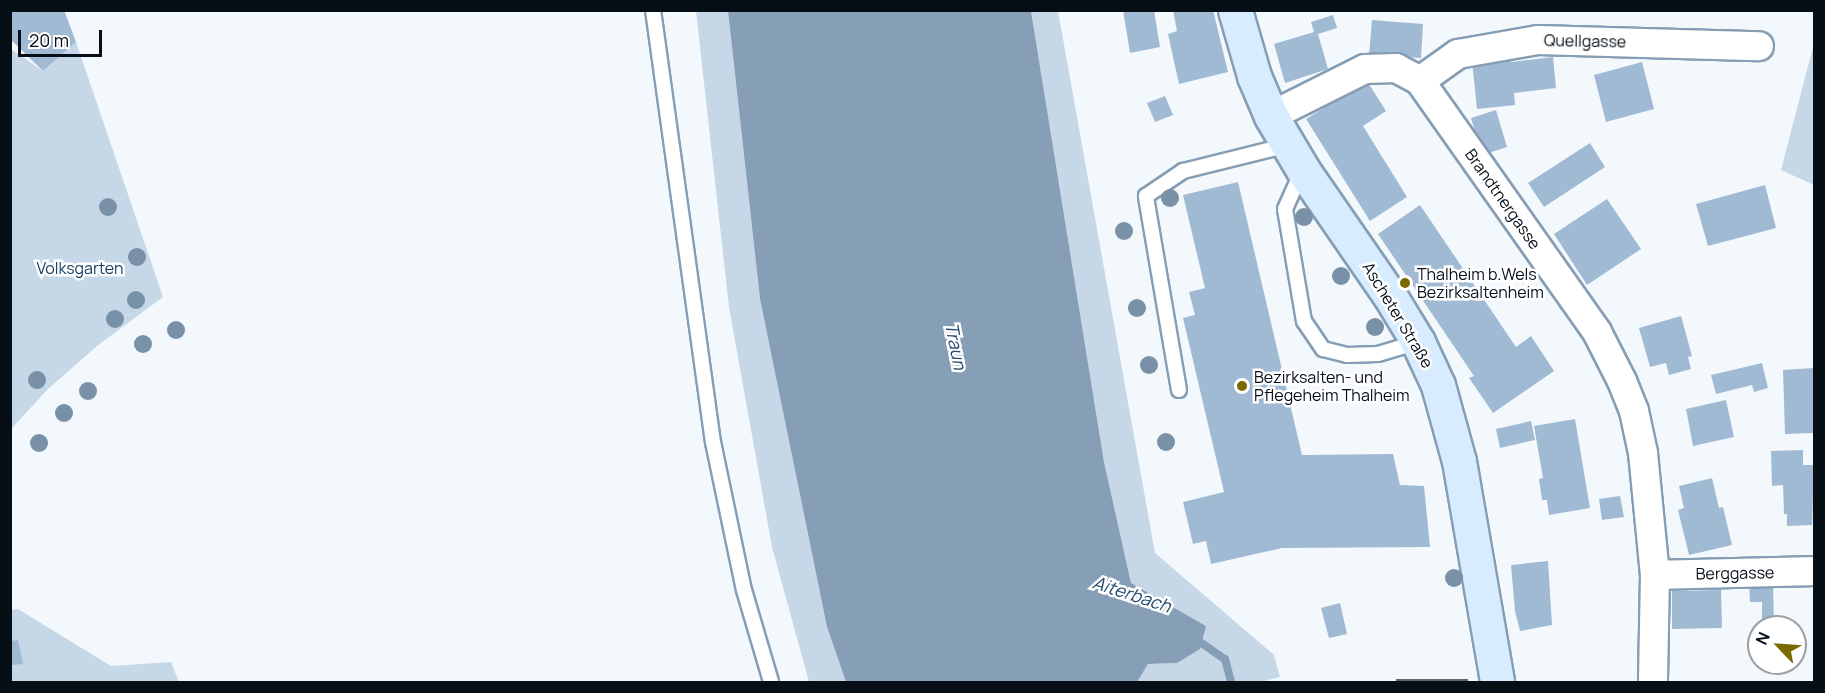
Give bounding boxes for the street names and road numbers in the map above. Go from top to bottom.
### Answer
street label: Quellgasse [1544,31,1626,51]
street label: Brandtnergasse [1461,145,1545,253]
street label: Ascheter Straße [1359,259,1437,371]
street label: Berggasse [1696,563,1774,583]

